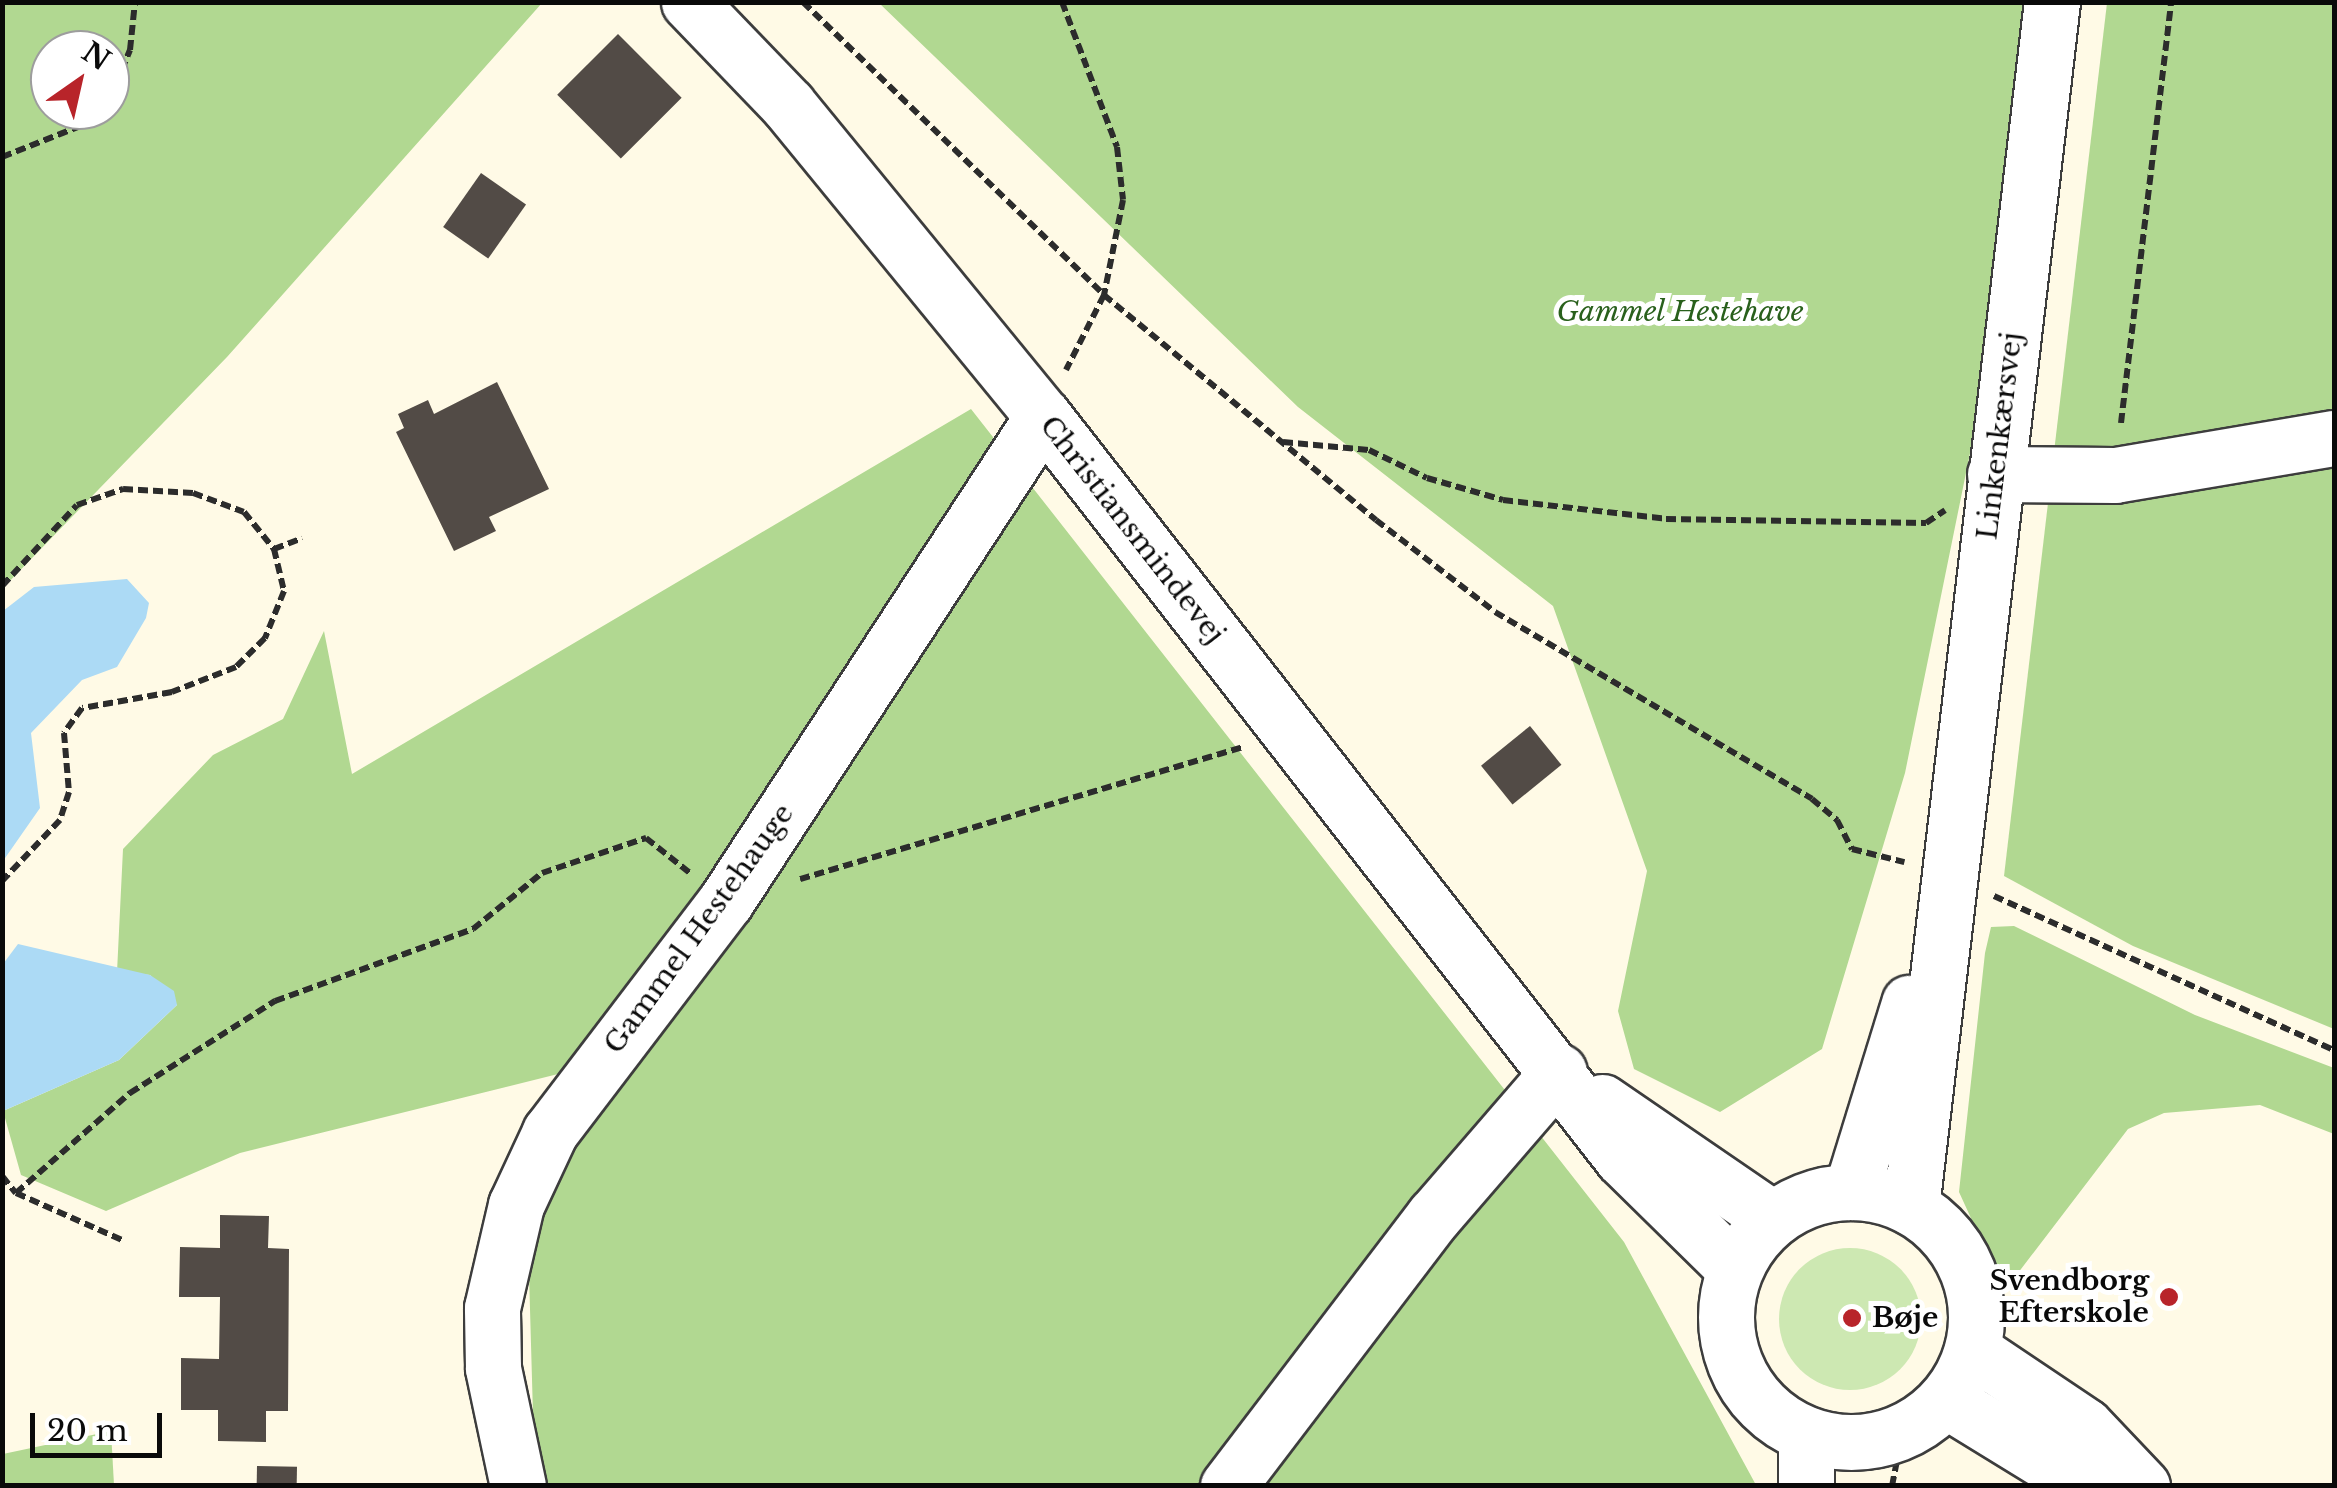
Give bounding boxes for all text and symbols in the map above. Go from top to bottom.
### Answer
north arrow [30,30,130,130]
text: N [75,34,117,78]
park label: Gammel Hestehave [1556,295,1804,329]
street label: Linkenkærsvej [1971,330,2029,542]
street label: Christiansmindevej [1033,410,1231,650]
street label: Gammel Hestehauge [597,798,801,1060]
place label: Svendborg Efterskole [1990,1264,2149,1330]
marker: Svendborg Efterskole [2158,1286,2180,1308]
place label: Bøje [1872,1301,1938,1335]
marker: Bøje [1841,1307,1863,1329]
scale bar [35,1393,168,1455]
text: 20 m [47,1412,128,1449]

